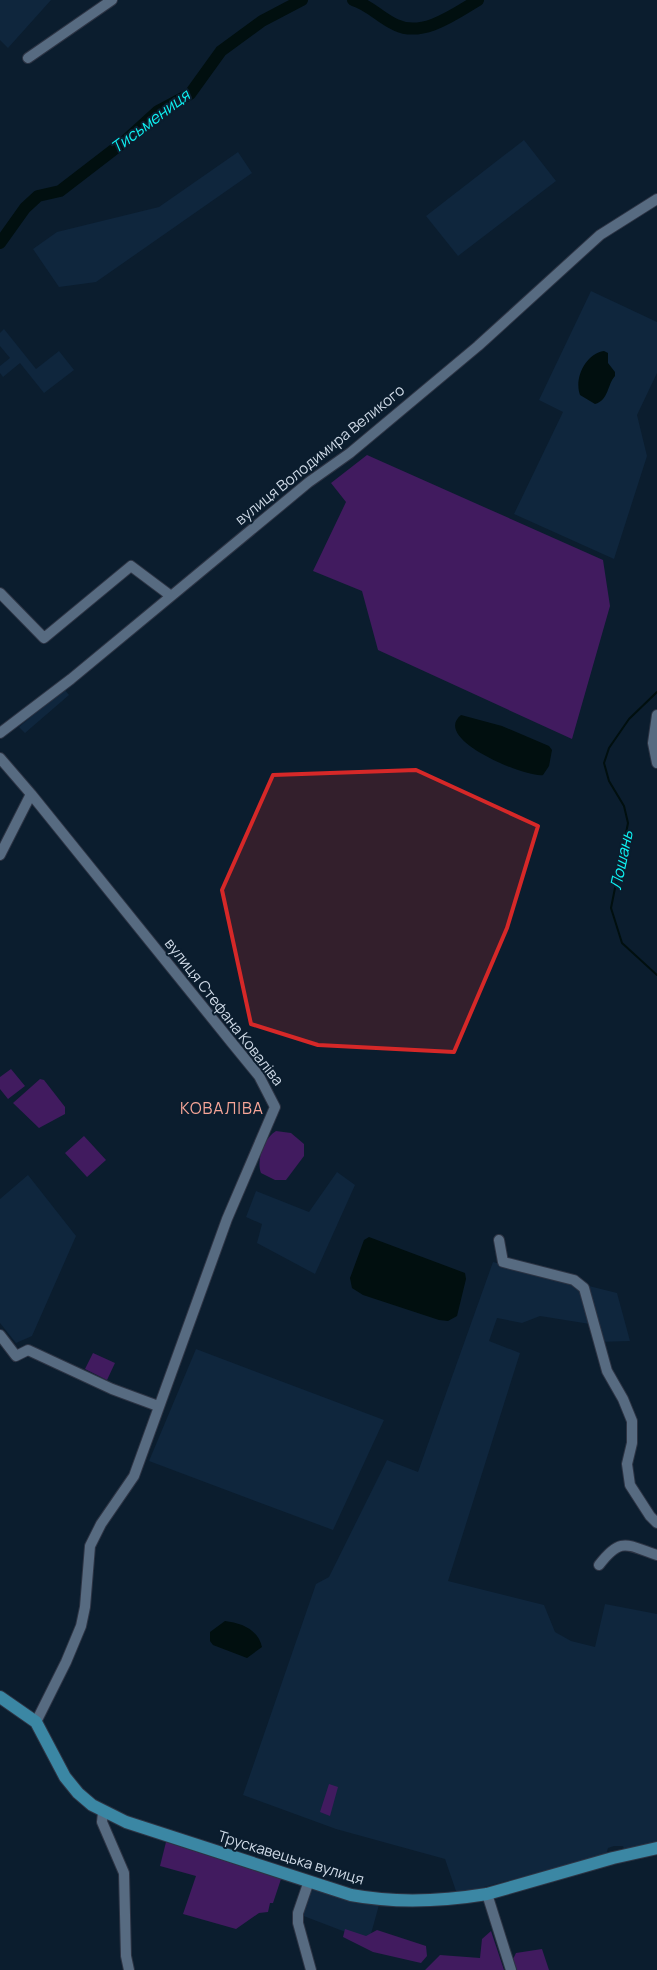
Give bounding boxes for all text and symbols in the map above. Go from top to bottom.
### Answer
water label: Тисьмениця [106,83,195,158]
street label: вулиця Володимира Великого [230,379,409,530]
water label: Лошань [604,828,638,891]
street label: вулиця Стефана Коваліва [160,934,289,1090]
district label: КОВАЛІВА [180,1097,264,1119]
street label: Трускавецька вулиця [216,1825,367,1890]

